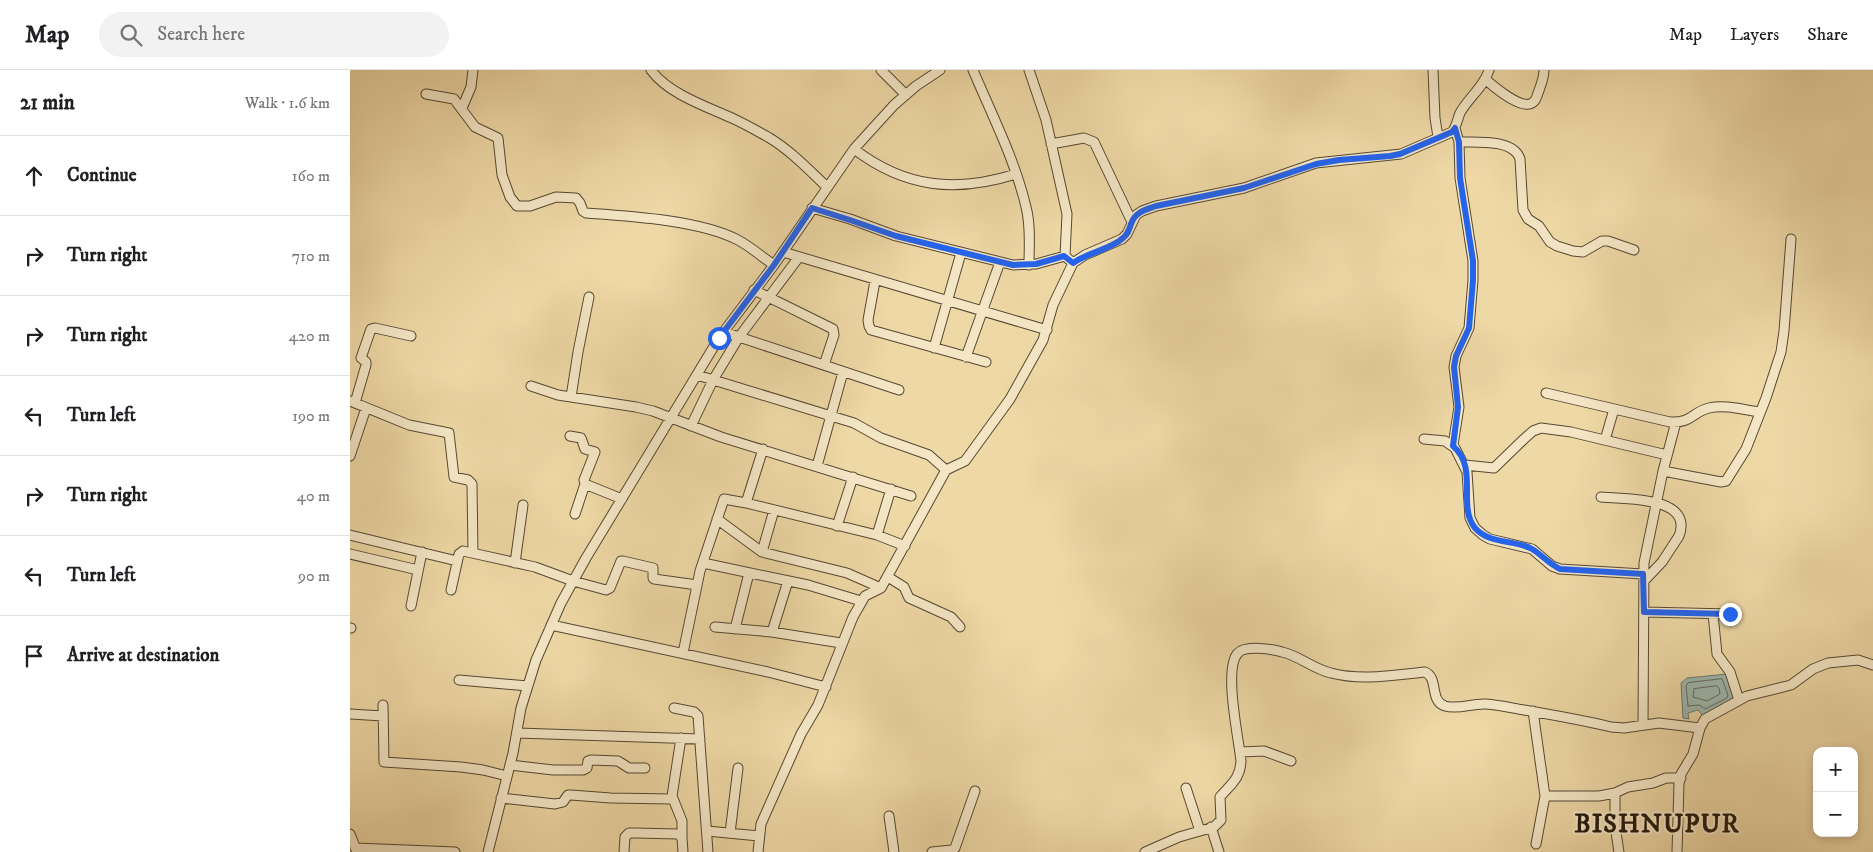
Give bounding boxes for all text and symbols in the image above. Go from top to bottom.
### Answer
search box [99,12,449,57]
text: Map [25,20,69,50]
icon: search [117,21,145,49]
text: Search here [157,23,245,46]
text: Map [1669,24,1702,46]
text: Layers [1730,24,1779,46]
text: Share [1807,24,1848,46]
text: 21 min [20,90,75,116]
text: Walk · 1.6 km [245,93,330,113]
icon: ahead [20,162,48,190]
text: Continue [67,164,137,187]
text: 160 m [292,166,330,186]
icon: right [20,242,48,270]
text: Turn right [67,244,147,267]
text: 710 m [292,246,330,266]
icon: right [20,322,48,350]
text: Turn right [67,324,147,347]
text: 420 m [289,326,330,346]
route start [708,327,731,350]
icon: left [20,402,48,430]
text: Turn left [67,404,136,427]
text: 190 m [292,406,330,426]
icon: right [20,482,48,510]
text: Turn right [67,484,147,507]
text: 40 m [297,486,330,506]
icon: left [20,562,48,590]
text: Turn left [67,564,136,587]
text: 90 m [298,566,330,586]
route end [1719,603,1742,626]
icon: arrive [20,642,48,670]
text: Arrive at destination [67,644,219,667]
map controls [1813,747,1858,837]
button: + [1813,747,1858,792]
button: − [1813,792,1858,837]
district label: BISHNUPUR [1574,808,1740,841]

